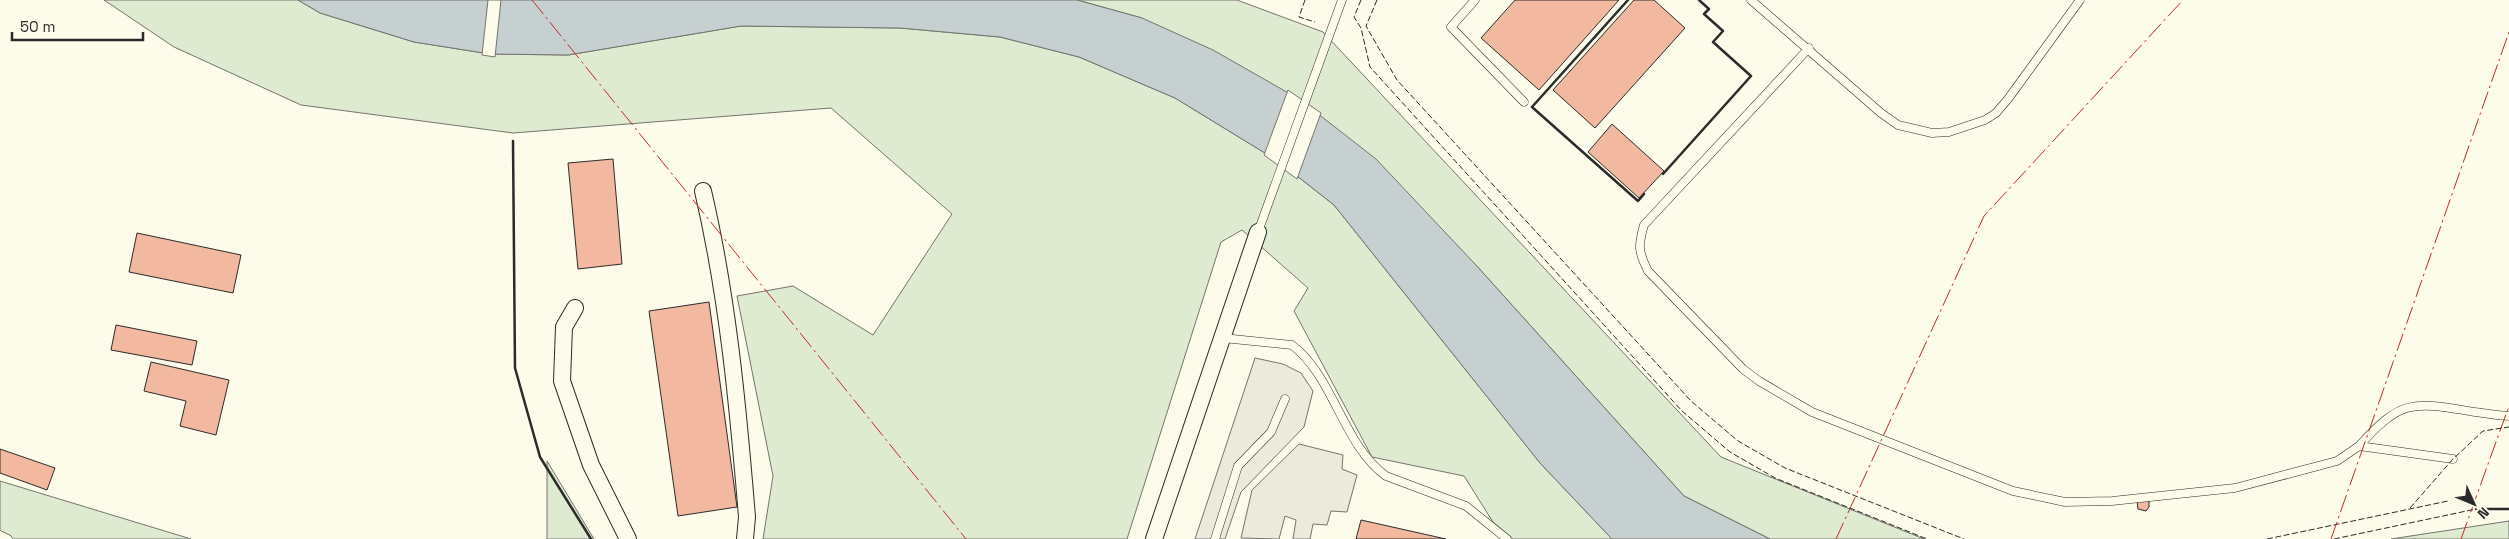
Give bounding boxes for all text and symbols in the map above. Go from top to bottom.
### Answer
scale bar [12,10,144,42]
text: 50 m [20,17,55,36]
north arrow [2449,479,2499,529]
text: N [2474,503,2493,523]

